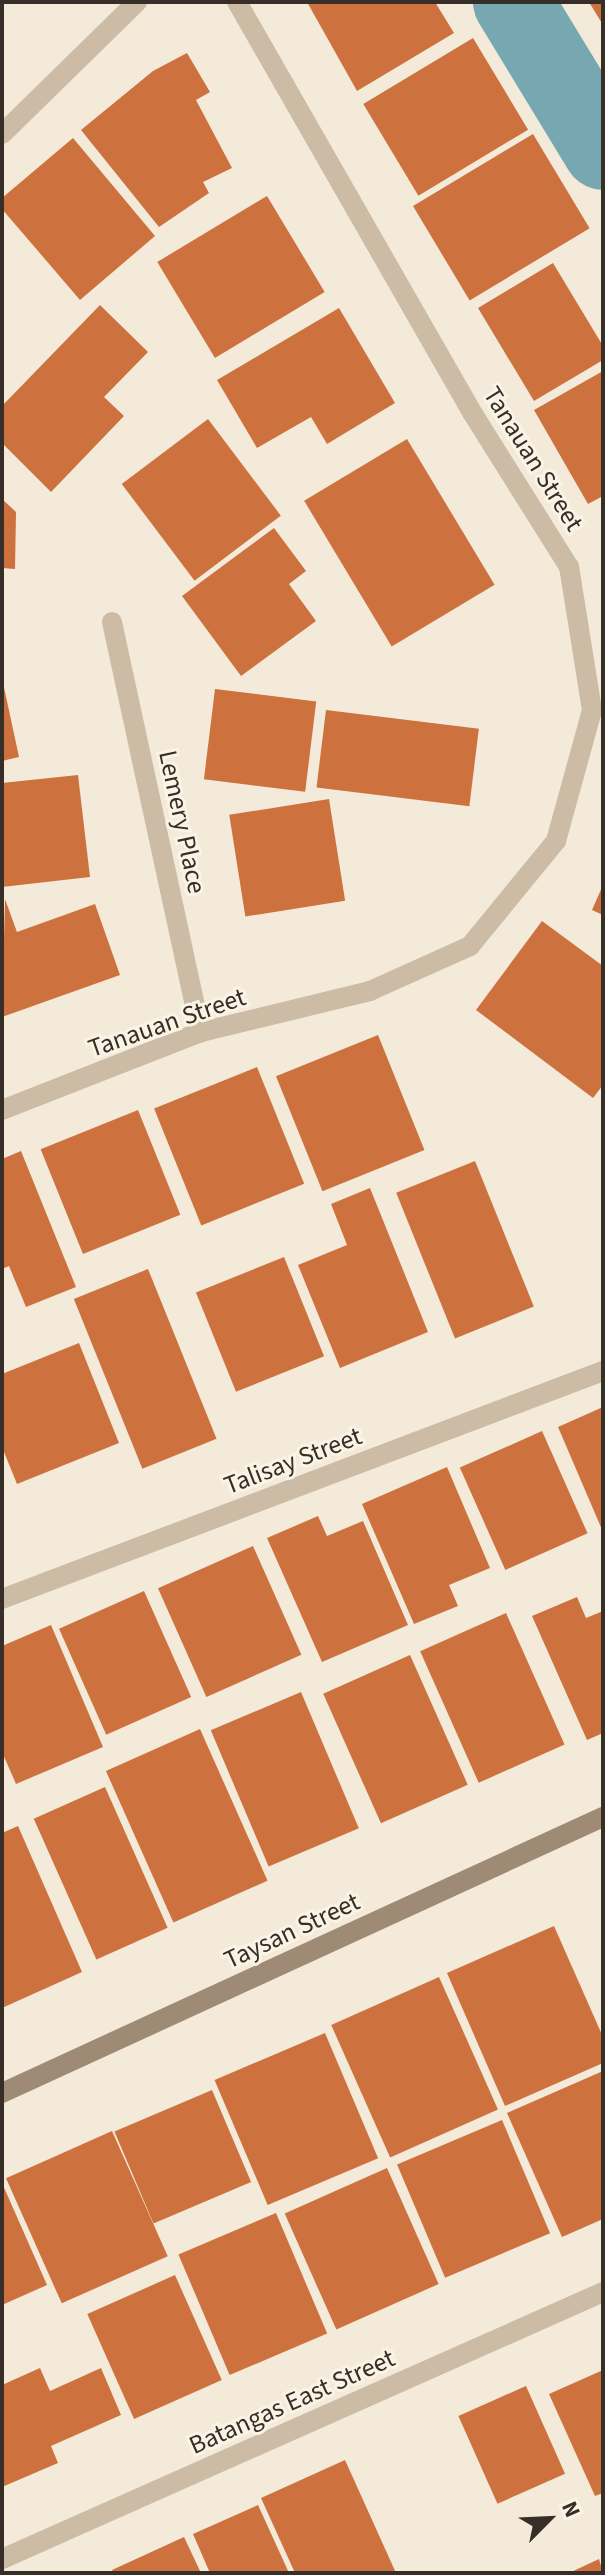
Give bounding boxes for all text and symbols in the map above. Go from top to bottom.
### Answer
street label: Tanauan Street [476,381,590,537]
street label: Lemery Place [152,748,212,896]
street label: Tanauan Street [84,982,250,1064]
street label: Talisay Street [220,1421,366,1501]
street label: Taysan Street [219,1886,365,1976]
street label: Batangas East Street [184,2343,400,2461]
north arrow [509,2479,589,2559]
text: N [553,2496,589,2522]

